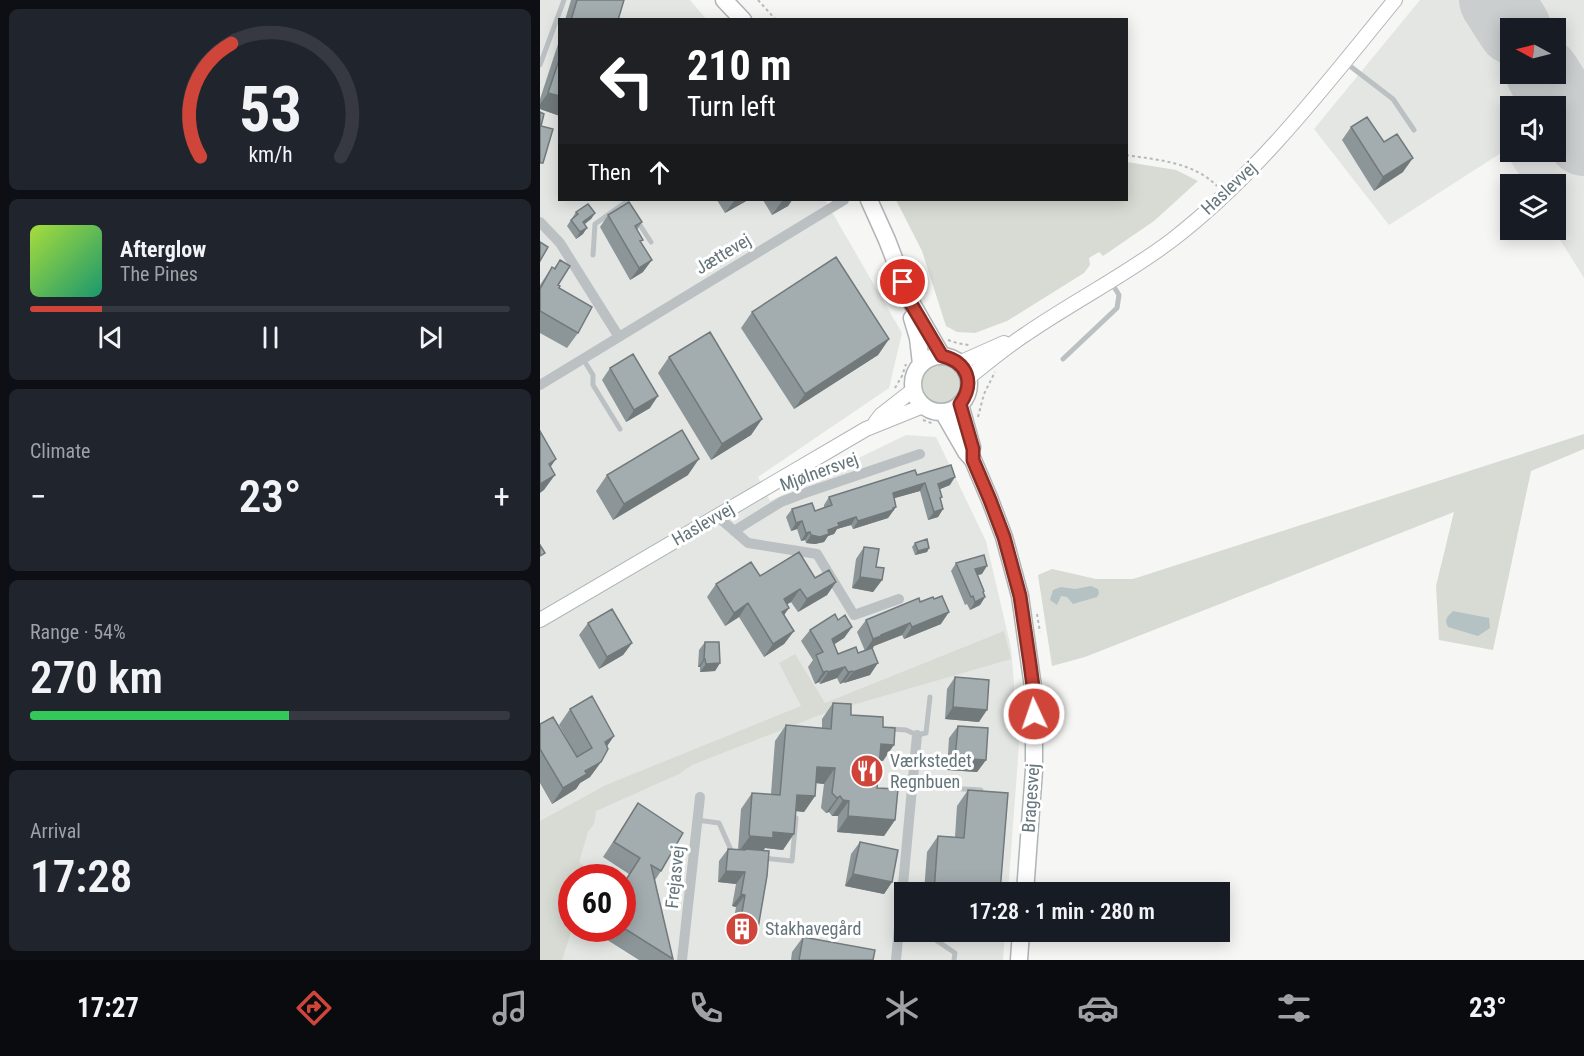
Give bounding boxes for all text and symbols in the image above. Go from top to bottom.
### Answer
north arrow [1500,18,1566,84]
map controls [1500,18,1566,240]
text: 210 m [687,41,792,90]
icon: left [588,42,666,120]
text: 53 [238,73,302,146]
text: Turn left [687,91,776,123]
button: sound [1500,96,1566,162]
text: km/h [248,142,292,167]
icon: ahead [643,156,676,189]
street label: Haslevvej [1197,157,1261,219]
text: Then [588,160,631,185]
button: layers [1500,174,1566,240]
street label: Jættevej [691,229,754,278]
text: Afterglow [120,237,206,262]
pin [877,256,928,307]
text: The Pines [120,262,198,286]
icon: arrive [886,265,919,298]
icon: previous [94,321,127,354]
icon: pause [254,321,287,354]
icon: next [414,321,447,354]
text: Climate [30,439,90,463]
street label: Mjølnersvej [777,448,861,495]
text: 23° [239,470,301,523]
text: − [30,477,47,516]
text: + [494,477,510,516]
street label: Haslevvej [668,497,738,550]
text: Range · 54% [30,620,126,644]
text: 270 km [30,651,163,704]
position arrow [1002,682,1066,746]
place label: Værkstedet Regnbuen [890,750,971,792]
restaurant icon: Værkstedet Regnbuen [849,753,885,789]
street label: Bragesvej [1018,763,1043,833]
text: Arrival [30,819,81,843]
street label: Frejasvej [661,844,688,909]
text: 17:28 [30,850,132,903]
speed limit sign: 60 [558,864,636,942]
text: 17:28 · 1 min · 280 m [969,899,1155,924]
building icon: Stakhavegård [724,911,760,947]
place label: Stakhavegård [765,918,861,939]
icon: directions [293,987,335,1029]
icon: music [489,987,531,1029]
icon: phone [685,987,727,1029]
icon: climate [881,987,923,1029]
icon: car [1077,987,1119,1029]
icon: filters [1273,987,1315,1029]
text: 17:27 [77,992,139,1024]
text: 23° [1469,992,1507,1024]

